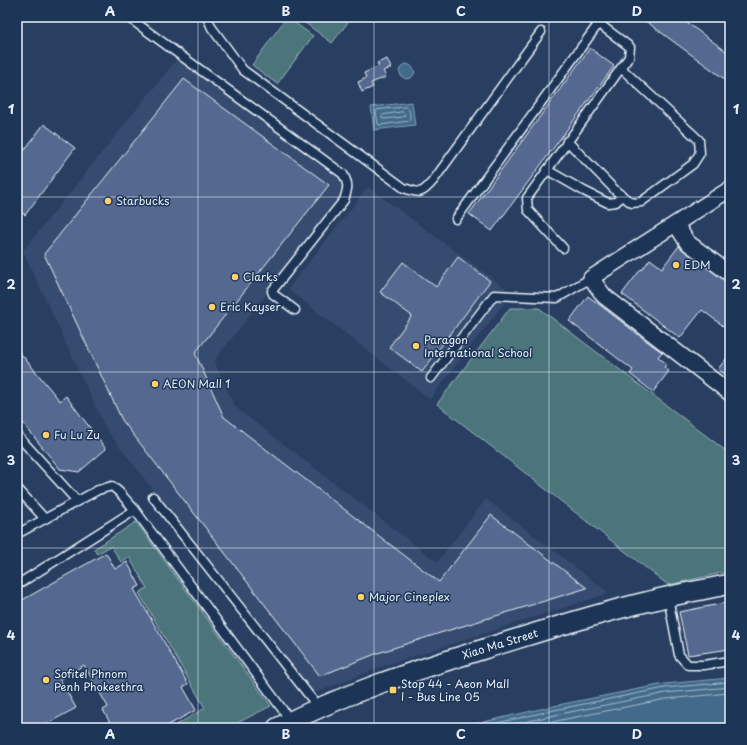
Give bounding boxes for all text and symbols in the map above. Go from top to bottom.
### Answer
text: A [105,1,115,20]
text: B [282,1,291,20]
text: C [456,1,466,20]
text: D [632,1,642,20]
text: 1 [8,99,14,118]
text: 1 [733,99,739,118]
place label: Starbucks [116,192,169,209]
marker: Starbucks [103,196,113,206]
place label: EDM [684,256,711,273]
marker: EDM [671,260,681,270]
place label: Clarks [243,268,278,285]
marker: Clarks [230,272,240,282]
text: 2 [6,274,16,293]
text: 2 [731,274,741,293]
place label: Eric Kayser [220,298,281,315]
marker: Eric Kayser [207,302,217,312]
place label: Paragon International School [424,331,532,361]
marker: Paragon International School [411,341,421,351]
place label: AEON Mall 1 [163,375,230,392]
marker: AEON Mall 1 [150,379,160,389]
place label: Fu Lu Zu [54,426,100,443]
marker: Fu Lu Zu [41,430,51,440]
text: 3 [7,450,16,469]
text: 3 [732,450,741,469]
place label: Major Cineplex [369,588,450,605]
marker: Major Cineplex [356,592,366,602]
street label: Xiao Ma Street [460,624,540,663]
text: 4 [7,625,16,644]
text: 4 [732,625,741,644]
place label: Sofitel Phnom Penh Phokeethra [54,665,144,695]
marker: Sofitel Phnom Penh Phokeethra [41,675,51,685]
place label: Stop 44 - Aeon Mall I - Bus Line 05 [401,675,509,705]
marker: Stop 44 - Aeon Mall I - Bus Line 05 [388,685,398,695]
text: A [105,724,115,743]
text: B [282,724,291,743]
text: C [456,724,466,743]
text: D [632,724,642,743]

